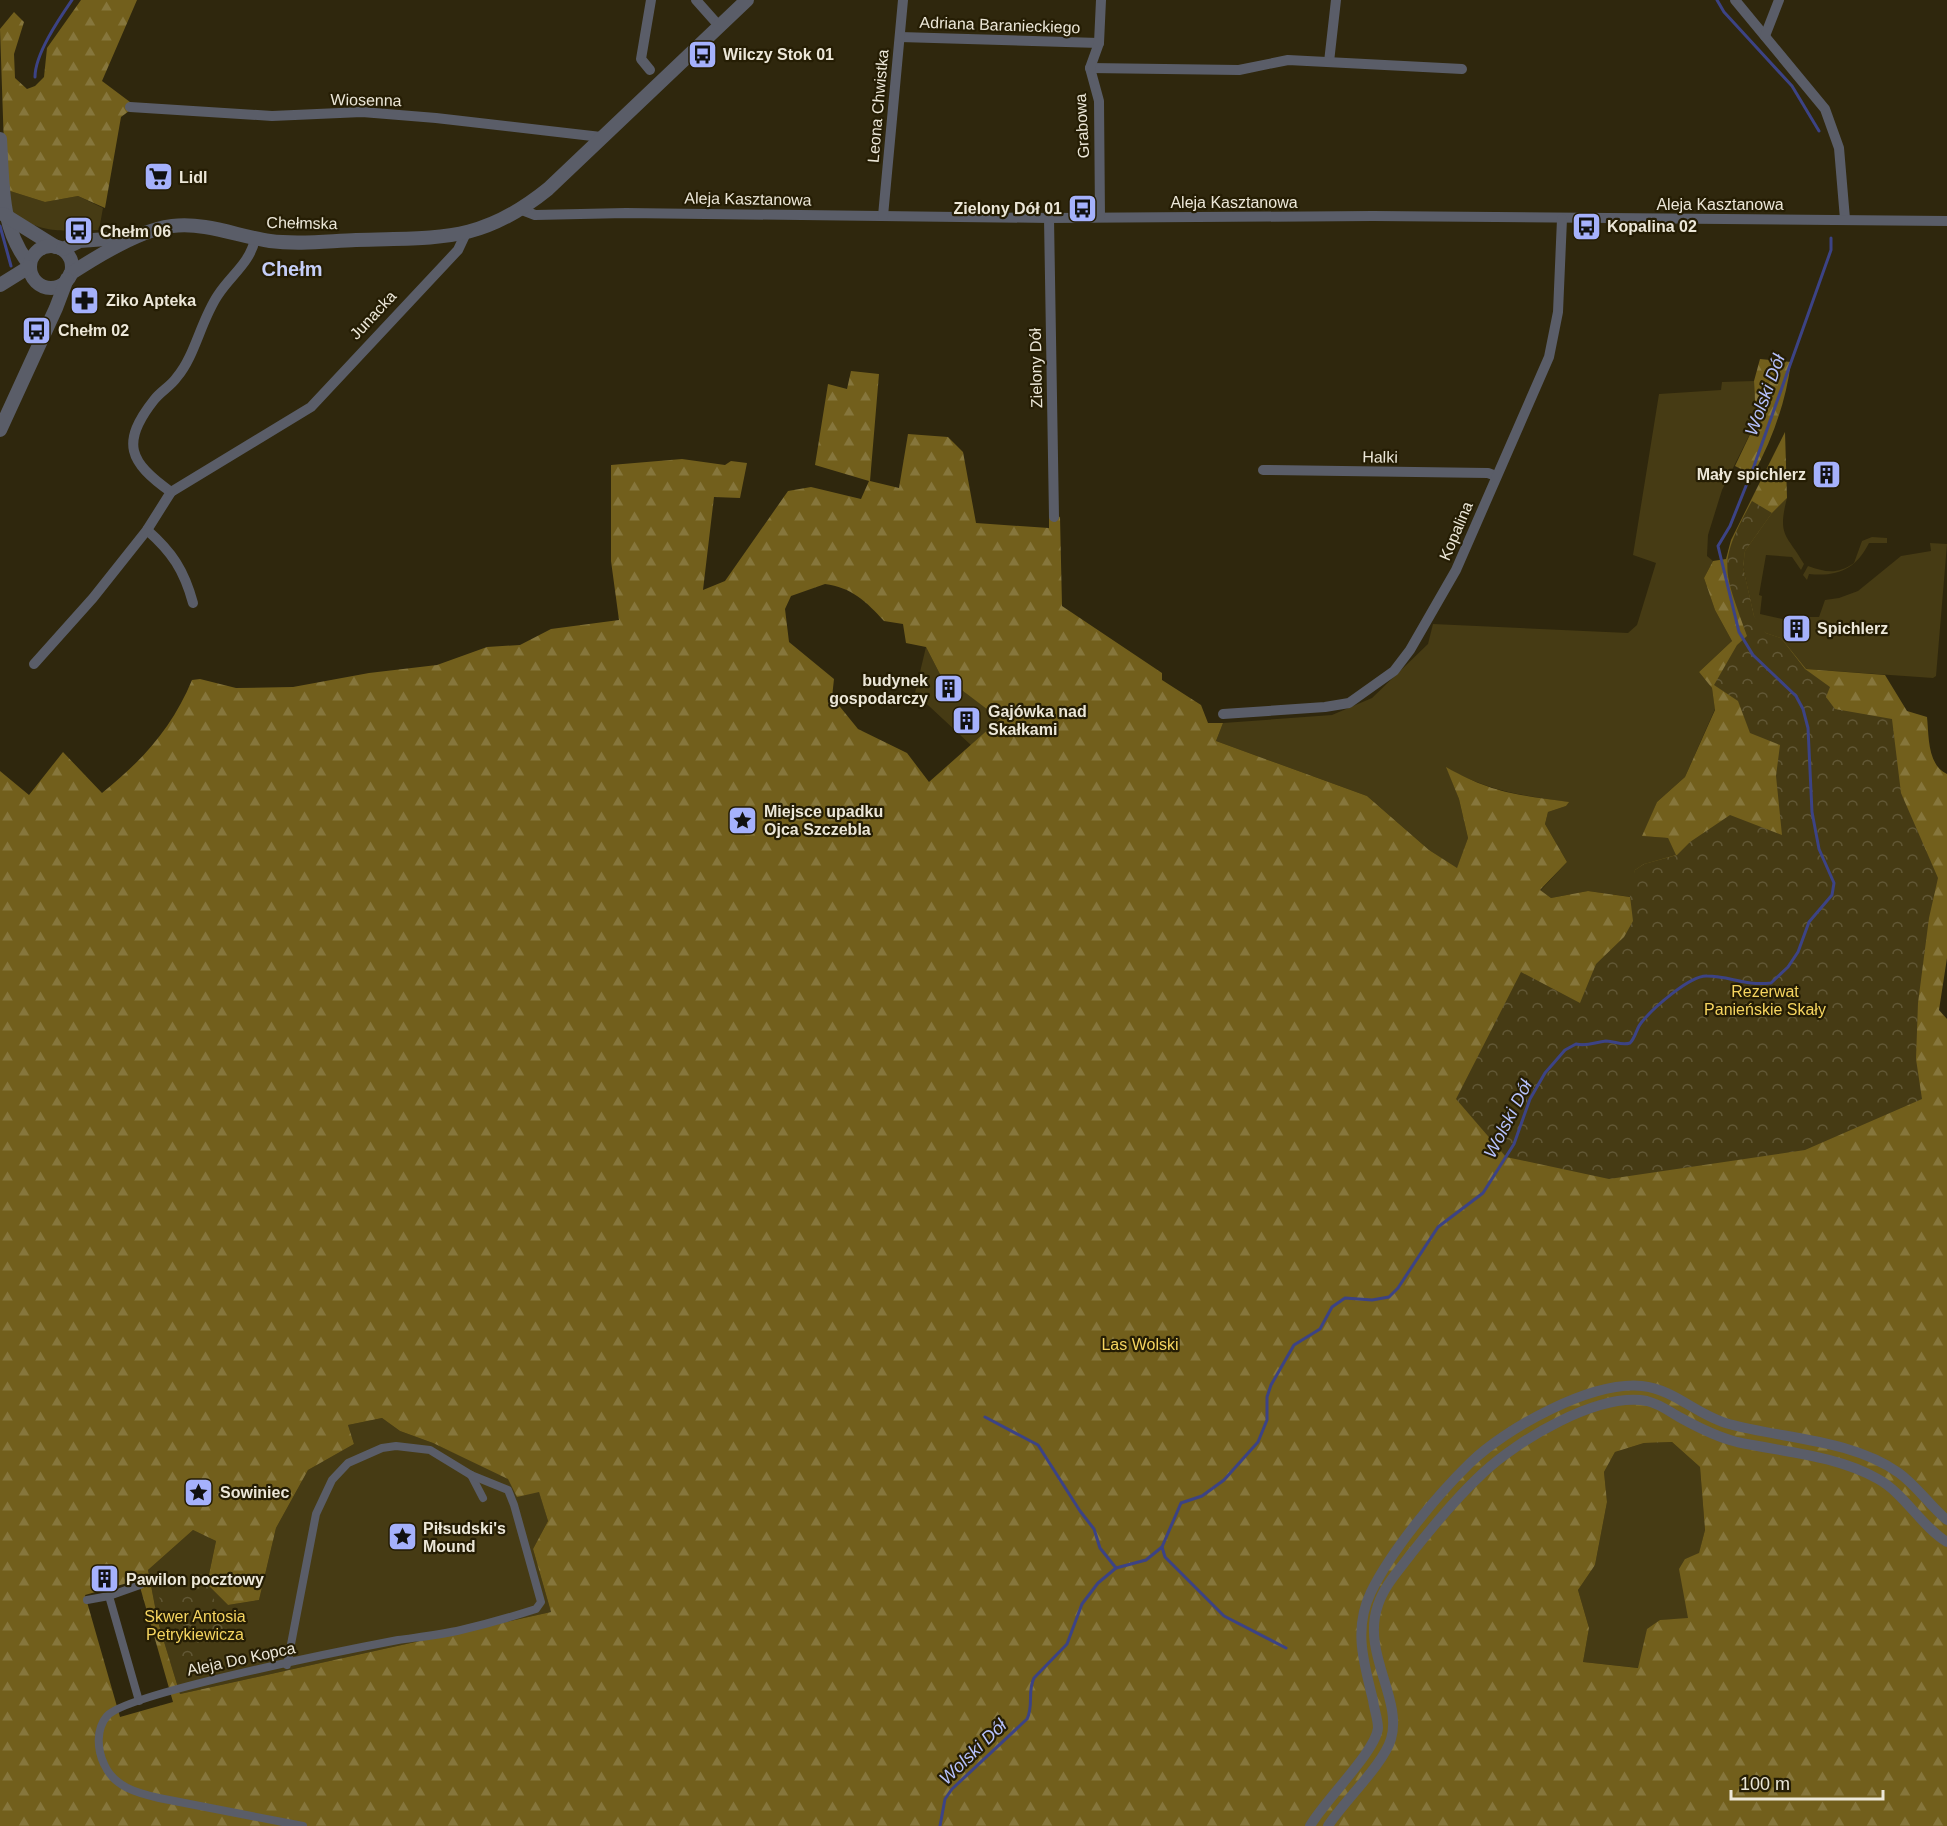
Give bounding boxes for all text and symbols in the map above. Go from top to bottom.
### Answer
street label: Adriana Baranieckiego [919,14,1081,36]
bus stop icon: Wilczy Stok 01 [686,38,718,70]
place label: Wilczy Stok 01 [723,46,834,63]
street label: Leona Chwistka [865,48,891,163]
street label: Wiosenna [330,91,402,109]
street label: Grabowa [1072,93,1092,159]
supermarket icon: Lidl [142,161,174,193]
place label: Lidl [179,169,207,186]
street label: Aleja Kasztanowa [684,189,812,209]
bus stop icon: Zielony Dół 01 [1067,192,1099,224]
street label: Aleja Kasztanowa [1170,194,1298,211]
street label: Aleja Kasztanowa [1656,196,1784,213]
place label: Zielony Dół 01 [954,200,1062,217]
bus stop icon: Kopalina 02 [1570,210,1602,242]
street label: Chełmska [266,214,338,232]
bus stop icon: Chełm 06 [63,215,95,247]
place label: Kopalina 02 [1607,218,1697,235]
place label: Chełm 06 [100,223,171,240]
district label: Chełm [261,258,323,280]
pharmacy icon: Ziko Apteka [69,284,101,316]
street label: Junacka [346,287,400,343]
place label: Ziko Apteka [106,292,196,309]
bus stop icon: Chełm 02 [21,314,53,346]
place label: Chełm 02 [58,322,129,339]
street label: Zielony Dół [1027,327,1045,408]
water label: Wolski Dół [1741,351,1789,438]
street label: Halki [1362,448,1398,466]
building icon: Mały spichlerz [1811,458,1843,490]
place label: Mały spichlerz [1697,466,1806,483]
street label: Kopalina [1436,499,1476,563]
building icon: Spichlerz [1780,612,1812,644]
place label: Spichlerz [1817,620,1888,637]
place label: budynek gospodarczy [829,672,928,707]
building icon: budynek gospodarczy [933,673,965,705]
place label: Gajówka nad Skałkami [988,703,1087,738]
building icon: Gajówka nad Skałkami [951,704,983,736]
place label: Miejsce upadku Ojca Szczebla [764,803,883,838]
place icon: Miejsce upadku Ojca Szczebla [727,804,759,836]
park label: Rezerwat Panieńskie Skały [1704,983,1826,1018]
water label: Wolski Dół [1480,1076,1537,1161]
park label: Las Wolski [1101,1336,1179,1353]
place icon: Sowiniec [183,1476,215,1508]
place label: Sowiniec [220,1484,289,1501]
place label: Piłsudski's Mound [423,1520,506,1555]
place icon: Piłsudski's Mound [386,1521,418,1553]
building icon: Pawilon pocztowy [89,1563,121,1595]
place label: Pawilon pocztowy [126,1571,264,1588]
park label: Skwer Antosia Petrykiewicza [144,1608,246,1643]
street label: Aleja Do Kopca [185,1639,297,1679]
water label: Wolski Dół [935,1715,1011,1789]
scale bar [1731,1763,1882,1801]
text: 100 m [1740,1774,1790,1794]

